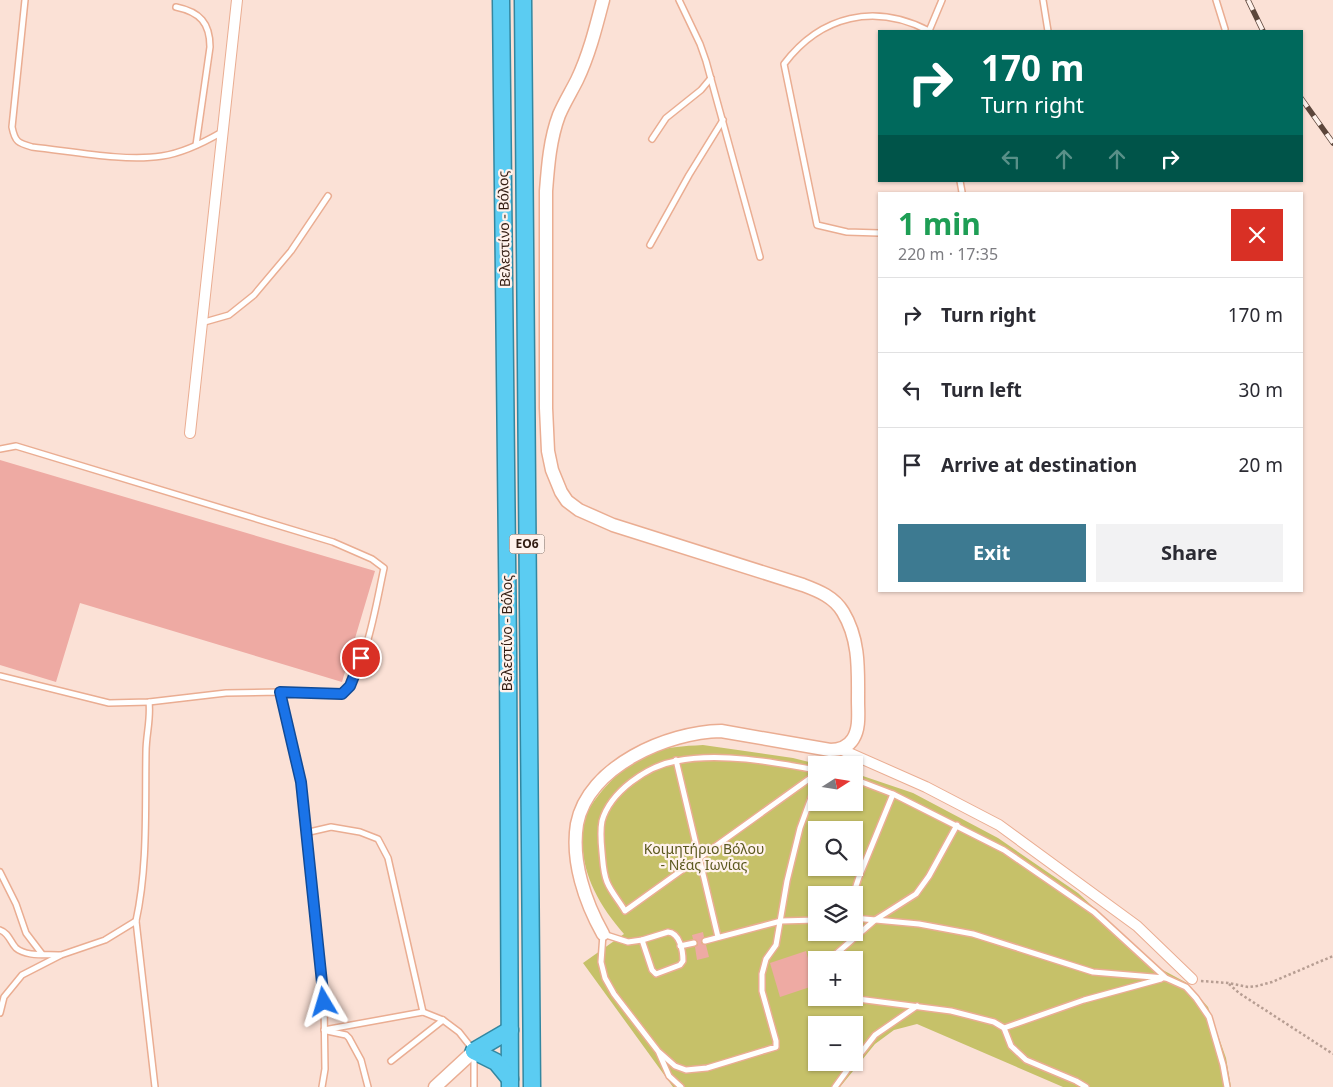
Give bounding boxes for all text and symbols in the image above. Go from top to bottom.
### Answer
text: 170 m [981,44,1084,91]
icon: right [898,50,963,115]
text: Turn right [981,89,1084,119]
icon: left [997,145,1025,173]
icon: ahead [1050,145,1078,173]
icon: ahead [1103,145,1131,173]
icon: right [1156,145,1184,173]
street label: Βελεστίνο - Βόλος [493,171,514,287]
text: 1 min [898,203,981,244]
button: close [1231,209,1283,261]
text: 220 m · 17:35 [898,243,998,265]
icon: right [898,301,926,329]
text: Turn right [941,302,1036,328]
text: 170 m [1228,302,1283,328]
icon: left [898,376,926,404]
text: Turn left [941,377,1022,403]
text: 30 m [1239,377,1283,403]
icon: arrive [898,451,926,479]
text: Arrive at destination [941,452,1137,478]
text: 20 m [1239,452,1283,478]
button: Exit [898,524,1086,582]
button: Share [1096,524,1283,582]
road number: ΕΟ6 [510,534,544,554]
street label: Βελεστίνο - Βόλος [497,575,516,691]
pin [340,637,382,679]
icon: arrive [347,644,375,672]
north arrow [808,756,862,811]
map controls [808,756,863,1071]
button: search [808,821,863,876]
park label: Κοιμητήριο Βόλου - Νέας Ιωνίας [644,839,764,874]
button: layers [808,886,863,941]
button: + [808,951,863,1006]
position arrow [297,975,349,1027]
button: − [808,1016,863,1071]

